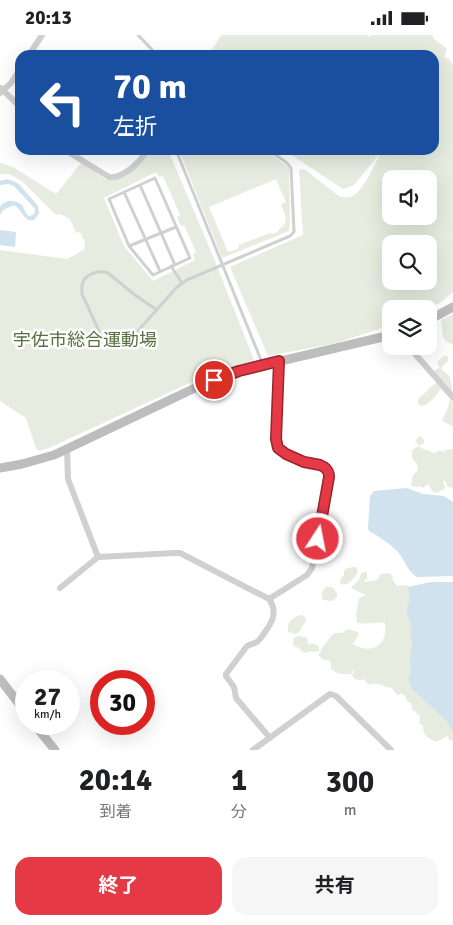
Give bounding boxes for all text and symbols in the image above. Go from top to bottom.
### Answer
text: 20:13 [25,6,72,30]
text: 70 m [113,65,187,108]
icon: left [30,70,95,135]
text: 左折 [113,113,157,140]
map controls [382,170,437,355]
button: sound [382,170,437,225]
button: search [382,235,437,290]
button: layers [382,300,437,355]
park label: 宇佐市総合運動場 [13,329,157,351]
pin [193,359,235,401]
icon: arrive [200,366,228,394]
position arrow [291,512,343,564]
speed limit sign: 30 [90,670,155,735]
text: 27 [34,681,61,712]
text: km/h [34,707,61,722]
text: 20:14 [79,762,152,799]
text: 1 [231,762,247,799]
text: 300 [326,764,374,801]
text: m [344,800,356,820]
text: 到着 [99,802,131,822]
text: 分 [231,802,247,822]
button: 終了 [15,857,222,915]
button: 共有 [232,857,438,915]

